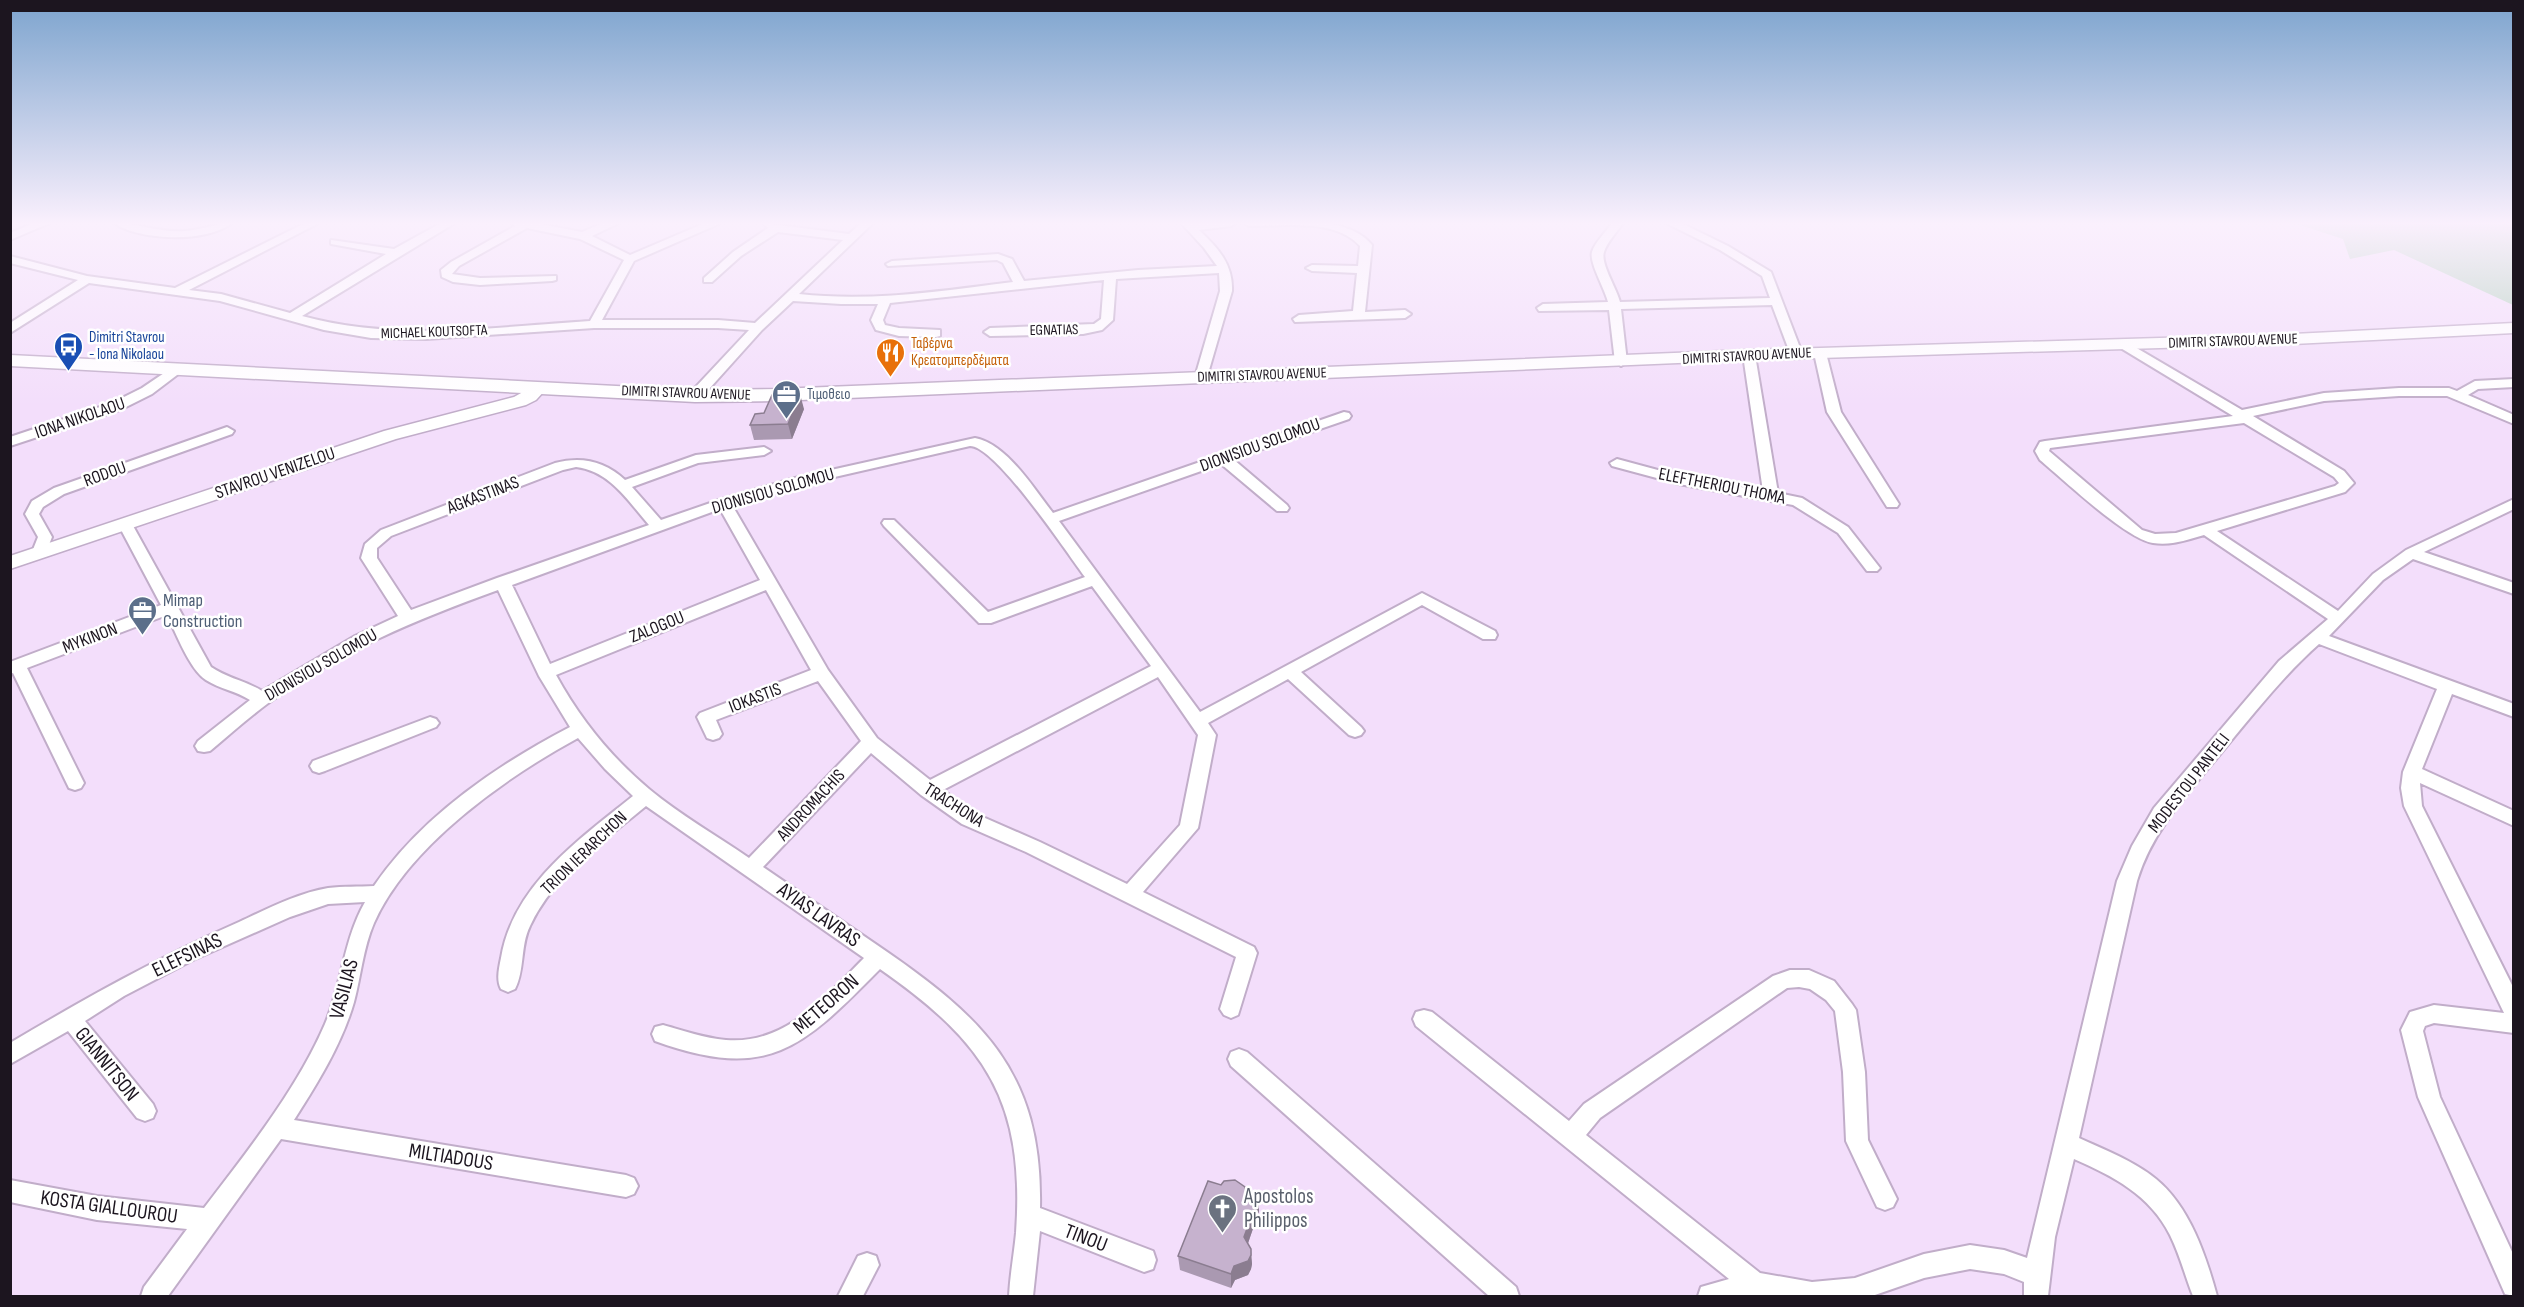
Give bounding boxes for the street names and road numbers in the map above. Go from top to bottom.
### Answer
street label: EGNATIAS [1029,320,1079,340]
street label: MICHAEL KOUTSOFTA [381,321,488,343]
street label: DIMITRI STAVROU AVENUE [2168,329,2298,353]
street label: DIMITRI STAVROU AVENUE [1682,343,1812,369]
street label: DIMITRI STAVROU AVENUE [1197,363,1327,387]
street label: DIMITRI STAVROU AVENUE [621,381,751,405]
street label: IONA NIKOLAOU [32,393,128,443]
street label: DIONISIOU SOLOMOU [1197,414,1323,476]
street label: STAVROU VENIZELOU [212,443,338,503]
street label: RODOU [81,457,129,491]
street label: DIONISIOU SOLOMOU [709,463,837,519]
street label: ELEFTHERIOU THOMA [1657,463,1787,509]
street label: AGKASTINAS [443,472,522,519]
street label: ZALOGOU [627,607,687,647]
street label: MYKINON [60,618,120,658]
street label: DIONISIOU SOLOMOU [261,624,381,706]
street label: IOKASTIS [726,678,785,718]
street label: MODESTOU PANTELI [2144,729,2234,837]
street label: ANDROMACHIS [772,765,850,846]
street label: TRACHONA [920,778,988,832]
street label: TRION IERARCHON [537,807,631,899]
street label: AYIAS LAVRAS [772,877,865,953]
street label: ELEFSINAS [148,927,226,983]
street label: VASILIAS [324,956,364,1022]
street label: METEORON [788,969,864,1039]
street label: GIANNITSON [70,1022,144,1106]
street label: MILTIADOUS [407,1138,495,1176]
street label: KOSTA GIALLOUROU [39,1185,179,1229]
street label: TINOU [1061,1218,1111,1258]

